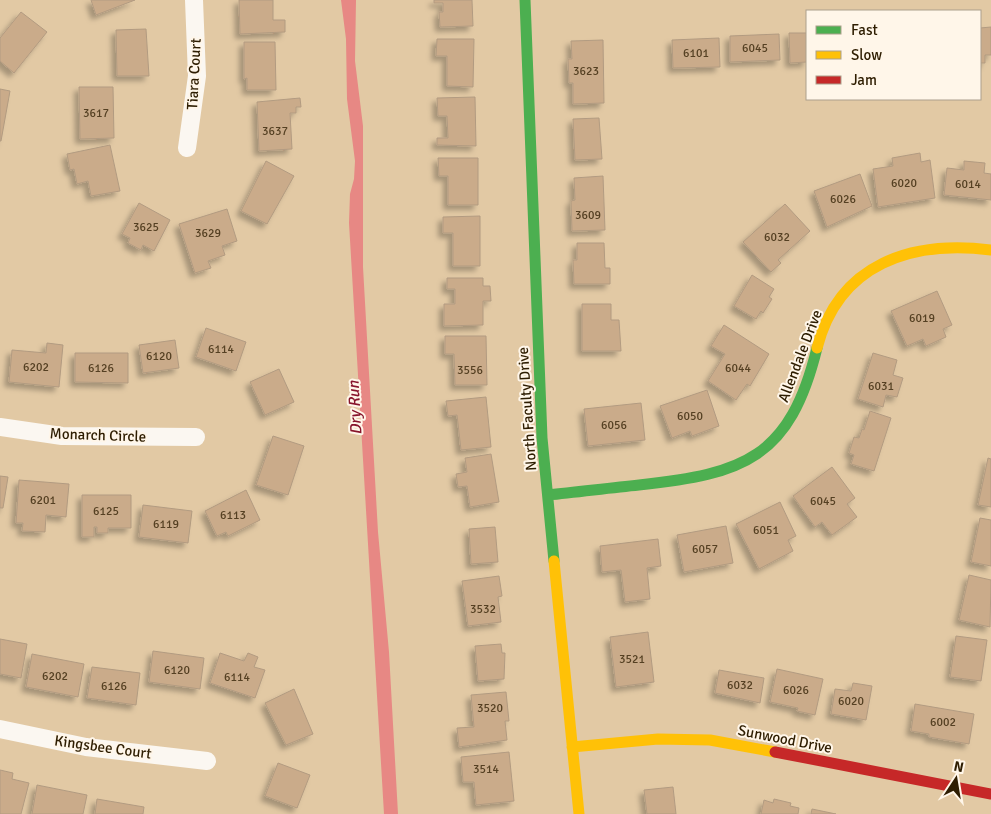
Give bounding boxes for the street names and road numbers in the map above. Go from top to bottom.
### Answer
street label: Tiara Court [183,38,205,110]
street label: Allendale Drive [774,307,826,405]
street label: North Faculty Drive [514,347,540,471]
street label: Monarch Circle [49,424,147,446]
street label: Sunwood Drive [736,721,834,757]
street label: Kingsbee Court [53,731,153,763]

